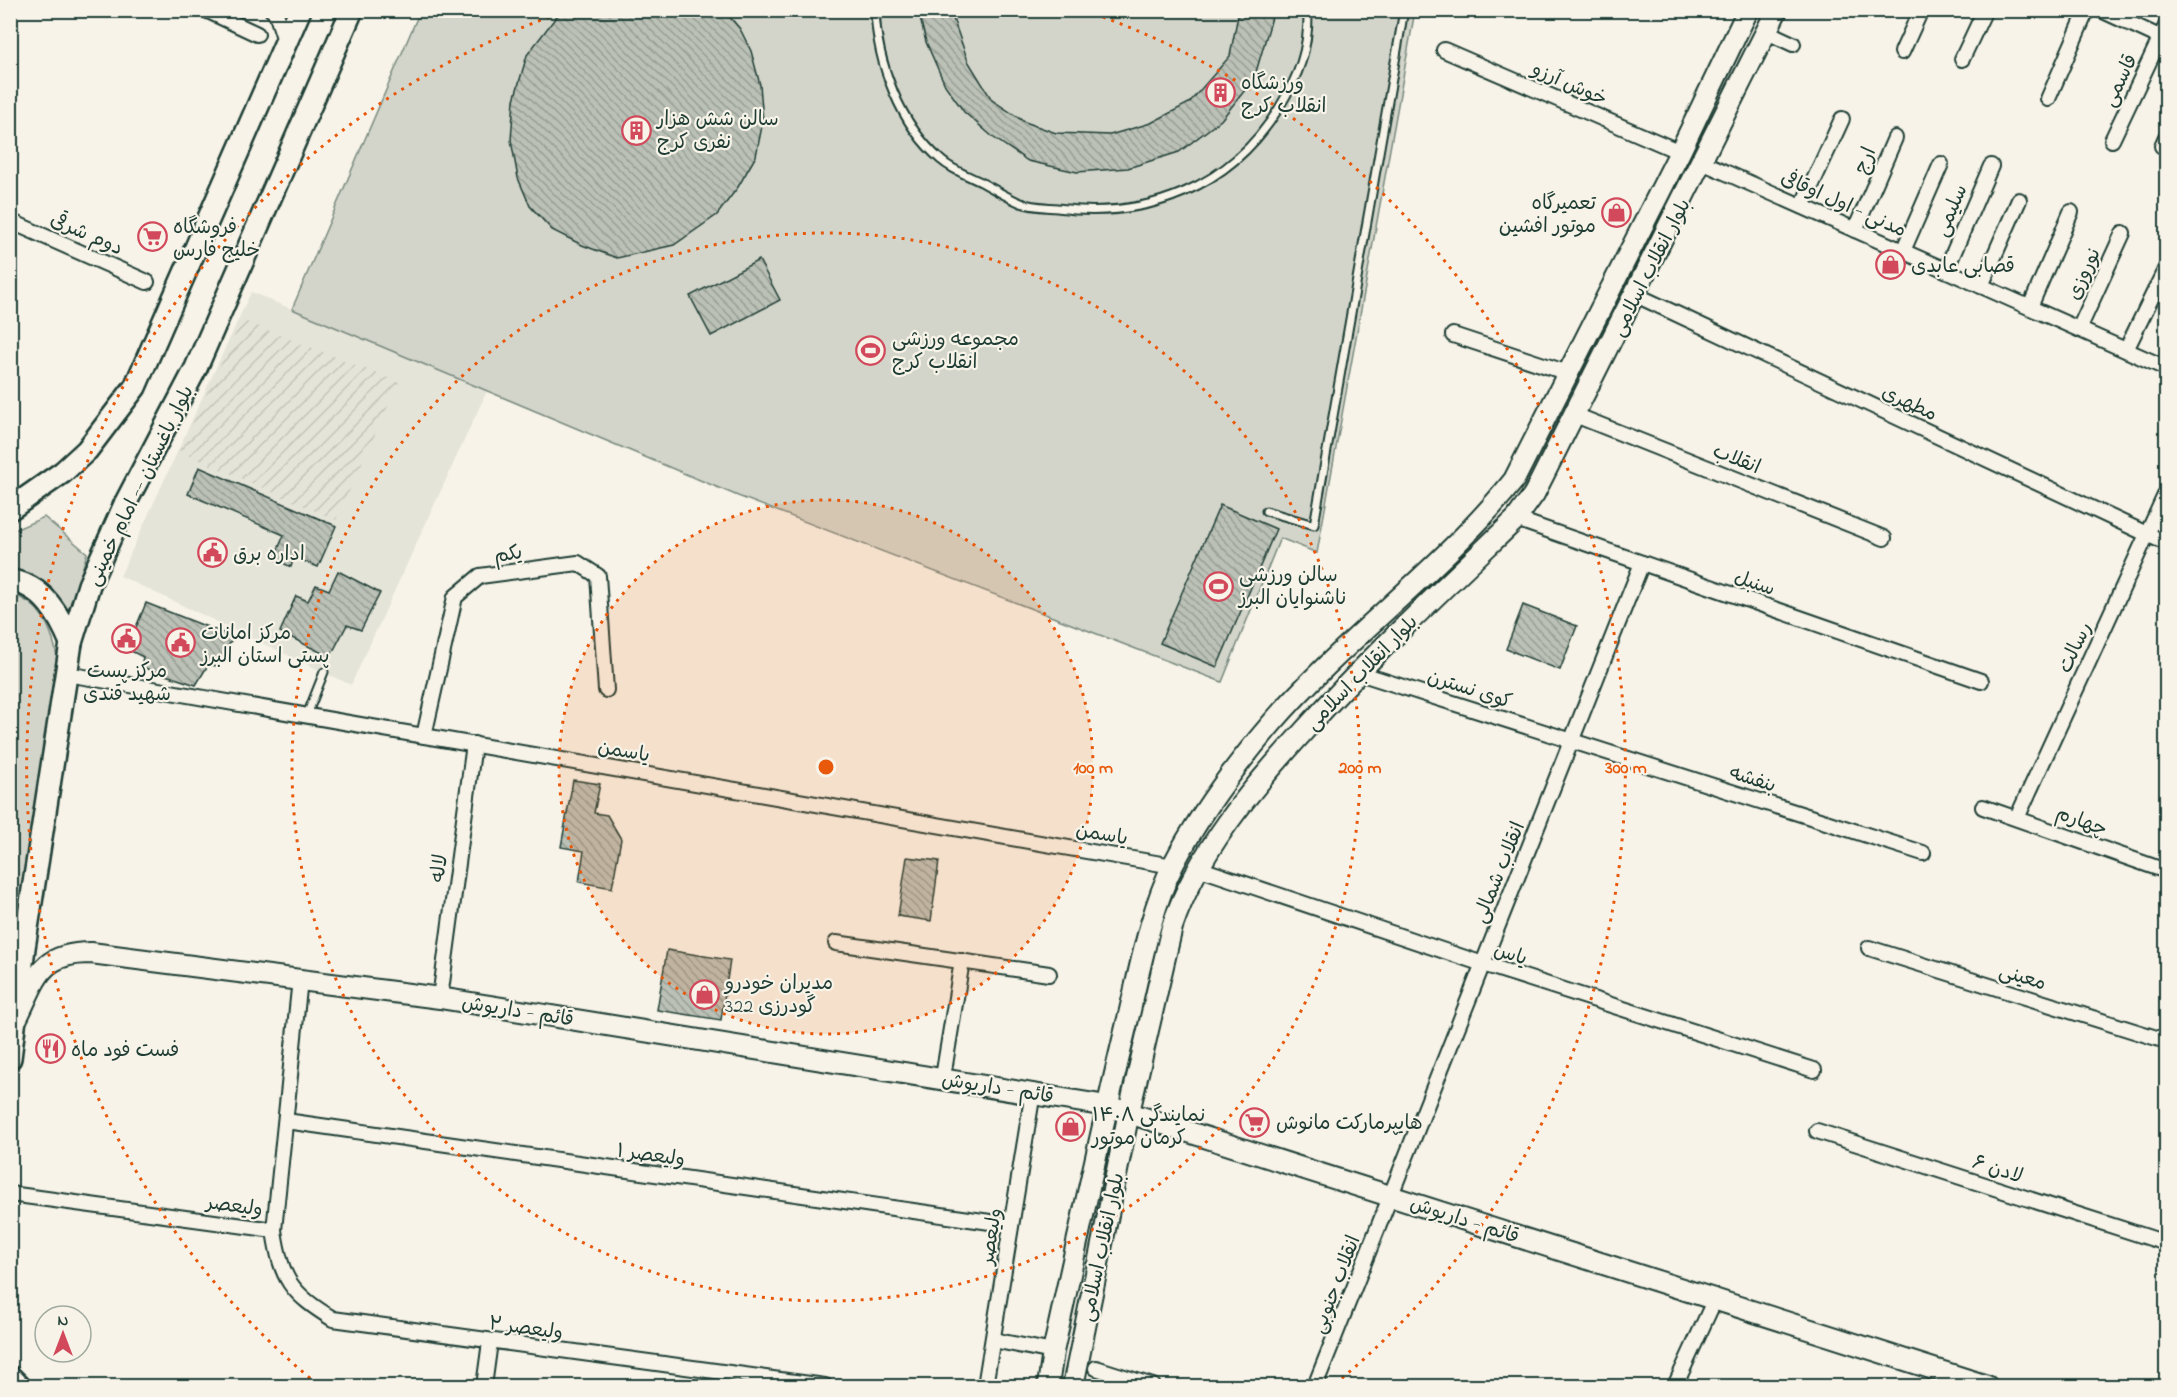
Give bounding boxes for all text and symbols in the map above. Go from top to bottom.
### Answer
street label: قاسمی [2096,50,2146,112]
street label: خوش آرزو [1525,55,1611,115]
place label: ورزشگاه انقلاب کرج [1241,70,1327,122]
building icon: ورزشگاه انقلاب کرج [1204,77,1236,109]
place label: سالن شش هزار نفری کرج [655,106,779,158]
building icon: سالن شش هزار نفری کرج [620,114,652,146]
street label: ارج [1848,143,1885,179]
street label: مدنی - اول اوقافی [1775,164,1911,246]
street label: سلیمی [1928,180,1976,242]
place label: تعمیرگاه موتور افشین [1499,190,1596,242]
street label: بلوار انقلاب اسلامی [1605,194,1700,342]
shop icon: تعمیرگاه موتور افشین [1601,197,1633,229]
street label: دوم شرقی [45,206,127,264]
place label: فروشگاه خلیج فارس [173,214,260,266]
supermarket icon: فروشگاه خلیج فارس [136,221,168,253]
street label: نوروزی [2061,243,2110,305]
shop icon: قصابی عابدی [1874,249,1906,281]
place label: قصابی عابدی [1911,253,2015,282]
place label: مجموعه ورزشی انقلاب کرج [892,326,1019,378]
sports icon: مجموعه ورزشی انقلاب کرج [855,334,887,366]
street label: مطهری [1876,379,1942,430]
street label: بلوار باغستان -- امام خمینی [80,381,203,591]
street label: انقلاب [1708,438,1764,483]
public building icon: اداره برق [196,537,228,569]
street label: یکم [492,539,524,572]
place label: اداره برق [233,541,305,570]
place label: سالن ورزشی ناشنوایان البرز [1237,562,1346,614]
street label: سنبل [1730,564,1779,605]
sports icon: سالن ورزشی ناشنوایان البرز [1202,570,1234,602]
street label: بلوار انقلاب اسلامی [1300,609,1426,738]
street label: رسالت [2052,618,2101,679]
place label: مرکز امانات پستی استان البرز [199,620,330,672]
public building icon: مرکز پست شهید قندی [111,623,143,655]
public building icon: مرکز امانات پستی استان البرز [164,627,196,659]
place label: مرکز پست شهید قندی [83,658,171,710]
street label: کوی نسترن [1423,663,1515,718]
street label: یاسمن [595,734,652,771]
text: 100 m [1073,756,1113,782]
text: 200 m [1338,756,1382,782]
text: 300 m [1604,756,1647,782]
centre of rings [816,757,836,777]
street label: بنفشه [1725,759,1779,802]
street label: چهارم [2051,800,2111,845]
street label: یاسمن [1073,817,1130,854]
street label: انقلاب شمالی [1467,818,1534,928]
street label: لاله [424,852,457,884]
street label: یاس [1490,936,1531,974]
street label: معینی [1995,957,2050,999]
place label: مدیران خودرو گودرزی 322 [723,970,833,1022]
shop icon: مدیران خودرو گودرزی 322 [688,978,720,1010]
street label: قائم - داریوش [459,989,576,1036]
restaurant icon: فست فود ماه [34,1033,66,1065]
place label: فست فود ماه [71,1037,179,1066]
street label: قائم - داریوش [939,1066,1056,1113]
place label: نمایندگی ۱۴۰۸ کرمان موتور [1090,1102,1205,1154]
supermarket icon: هایپرمارکت مانوش [1239,1106,1271,1138]
shop icon: نمایندگی ۱۴۰۸ کرمان موتور [1055,1110,1087,1142]
place label: هایپرمارکت مانوش [1276,1110,1423,1139]
street label: ولیعصر ۱ [615,1137,687,1176]
street label: لادن ۶ [1968,1149,2026,1192]
street label: بلوار انقلاب اسلامی [1074,1170,1133,1325]
street label: ولیعصر [203,1189,265,1226]
street label: قائم - داریوش [1406,1190,1522,1253]
street label: ولیعصر [973,1206,1011,1268]
street label: انقلاب جنوبی [1305,1231,1369,1338]
north arrow [33,1304,93,1364]
text: N [58,1309,69,1333]
street label: ولیعصر ۲ [487,1310,565,1349]

